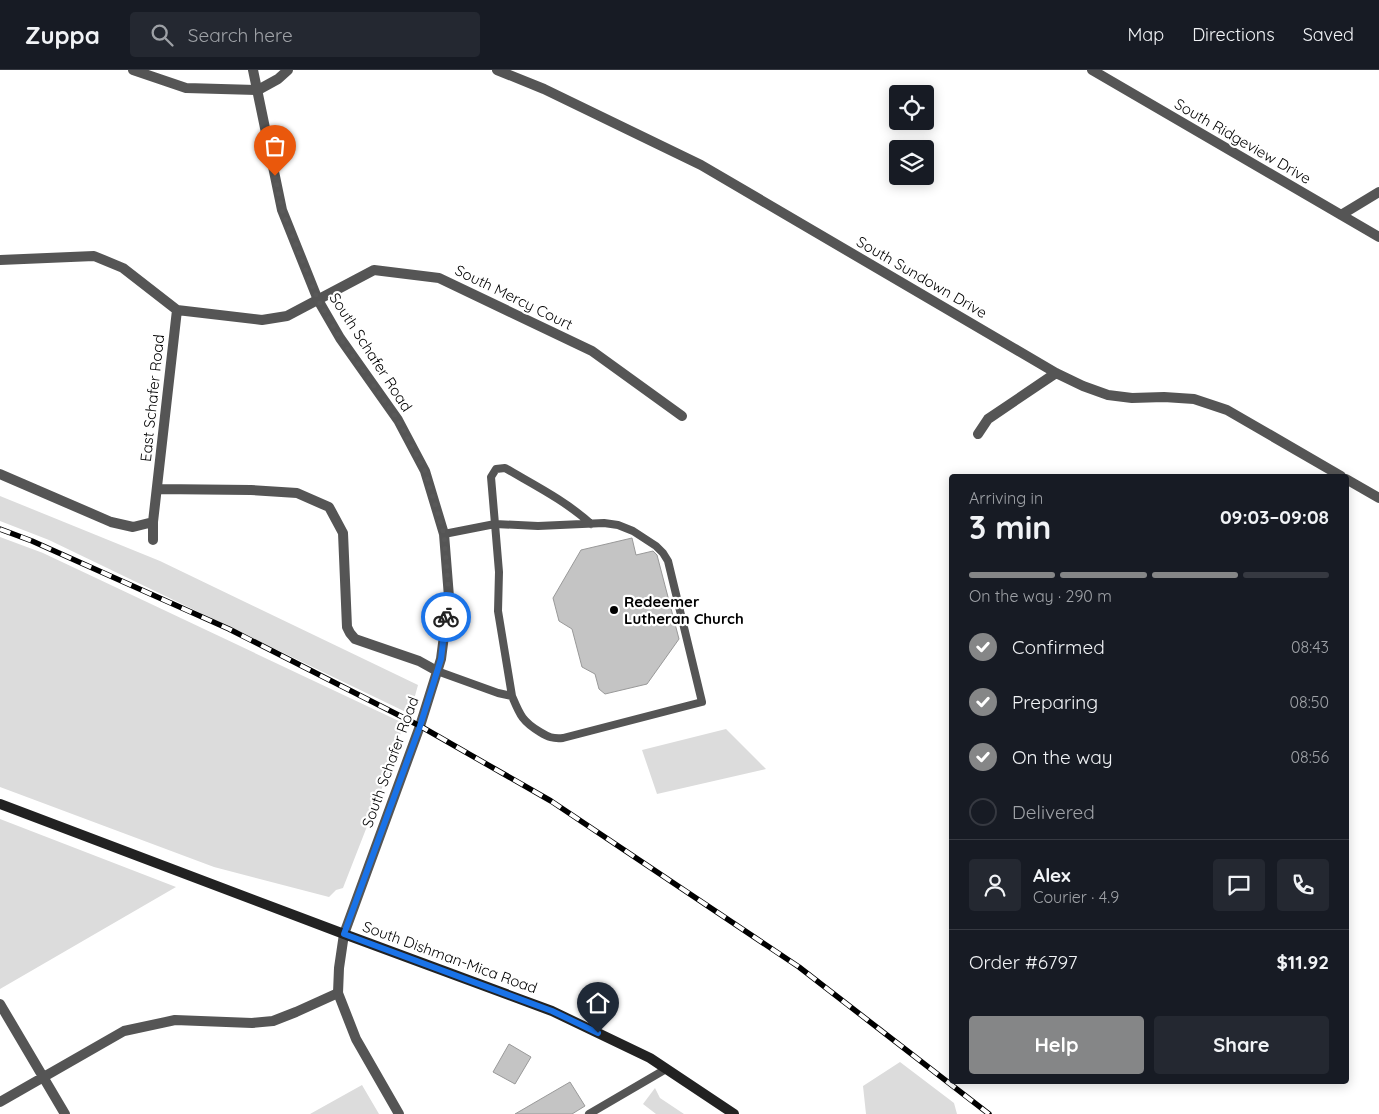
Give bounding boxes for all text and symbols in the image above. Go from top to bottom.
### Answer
search box [130,12,480,57]
text: Zuppa [25,20,100,50]
icon: search [148,21,176,49]
text: Search here [188,23,293,47]
text: Map [1127,23,1164,46]
text: Directions [1192,23,1275,46]
text: Saved [1303,23,1354,46]
map controls [889,85,934,185]
button: locate [889,85,934,130]
street label: South Ridgeview Drive [1171,94,1315,188]
pin [254,125,296,176]
icon: bag [261,132,289,160]
button: layers [889,140,934,185]
street label: South Sundown Drive [853,232,991,322]
street label: South Mercy Court [452,260,576,334]
street label: South Schafer Road [325,289,417,415]
street label: East Schafer Road [136,333,168,463]
text: Arriving in [969,488,1043,508]
text: 09:03–09:08 [1220,505,1329,529]
text: 3 min [969,507,1051,547]
text: On the way · 290 m [969,586,1112,606]
courier [421,592,471,642]
place label: Redeemer Lutheran Church [624,592,744,628]
icon: bike [432,603,460,631]
marker: Redeemer Lutheran Church [608,604,620,616]
icon: check [969,633,997,661]
text: Confirmed [1012,635,1105,659]
text: 08:43 [1291,637,1329,657]
icon: check [969,688,997,716]
text: Preparing [1012,690,1098,714]
text: 08:50 [1290,692,1329,712]
street label: South Schafer Road [357,694,423,830]
icon: check [969,743,997,771]
text: On the way [1012,745,1113,769]
text: 08:56 [1291,747,1329,767]
text: Delivered [1012,800,1095,824]
button: person [969,859,1021,911]
button: chat [1213,859,1265,911]
button: phone [1277,859,1329,911]
text: Alex [1033,863,1071,887]
text: Courier · 4.9 [1033,887,1119,907]
street label: South Dishman-Mica Road [360,917,540,997]
text: Order #6797 [969,950,1077,974]
text: $11.92 [1277,950,1329,974]
pin [577,982,619,1033]
icon: home [584,989,612,1017]
button: Help [969,1016,1144,1074]
button: Share [1154,1016,1329,1074]

